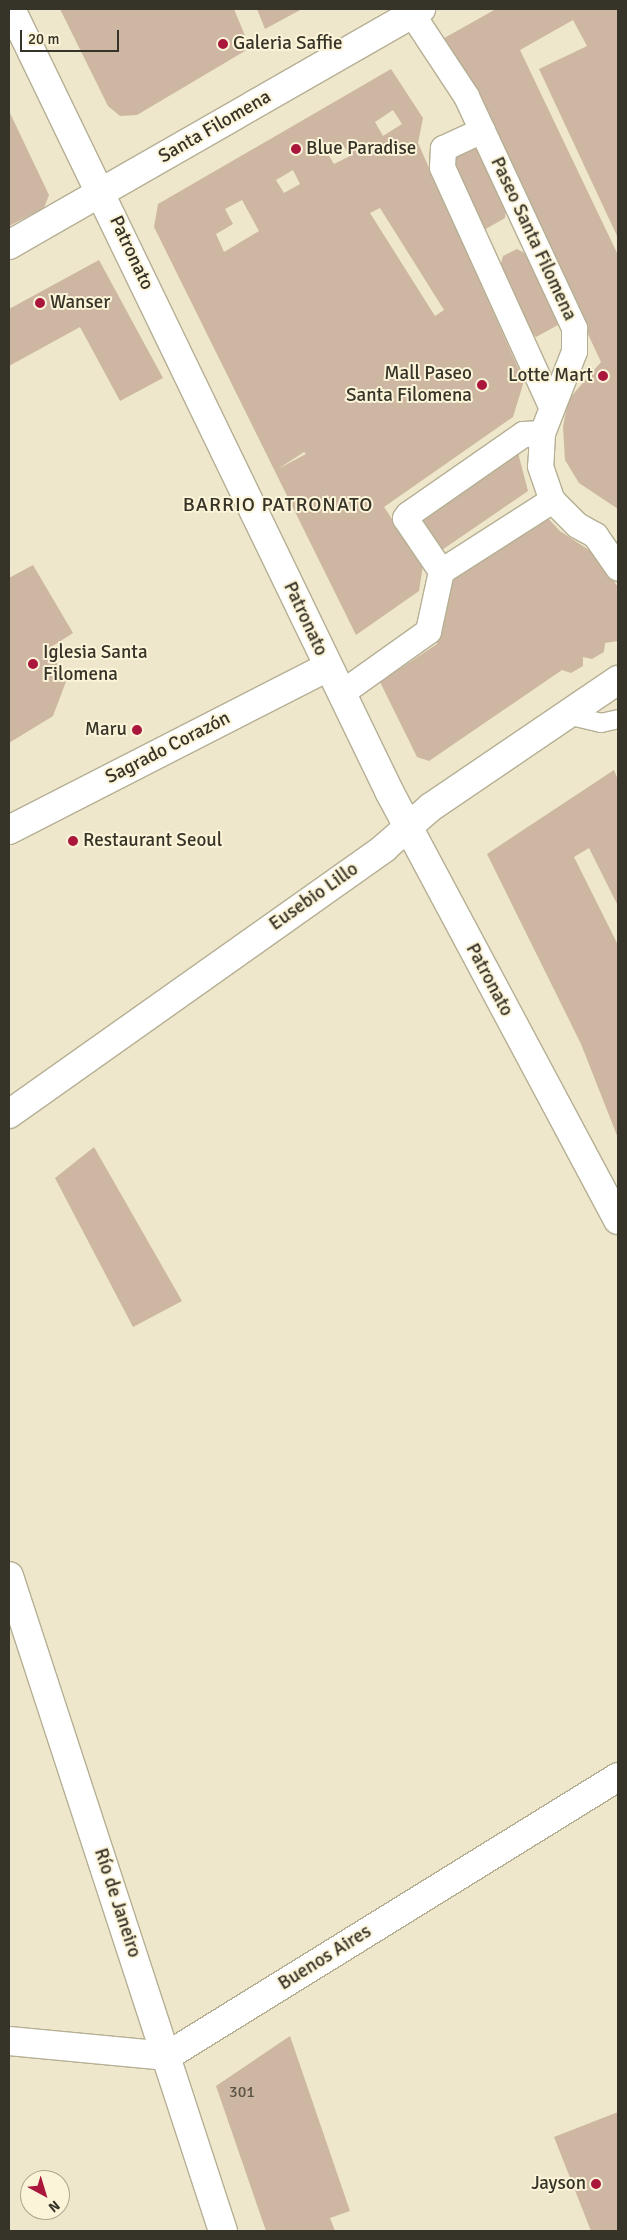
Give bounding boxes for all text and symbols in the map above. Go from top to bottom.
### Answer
scale bar [22,20,121,52]
text: 20 m [28,30,59,48]
place label: Galeria Saffie [233,33,343,55]
marker: Galeria Saffie [217,38,229,50]
street label: Santa Filomena [155,86,275,168]
place label: Blue Paradise [306,138,416,160]
marker: Blue Paradise [290,143,302,155]
street label: Paseo Santa Filomena [485,154,581,324]
street label: Patronato [104,212,158,294]
place label: Wanser [50,292,110,314]
marker: Wanser [34,297,46,309]
place label: Mall Paseo Santa Filomena [346,363,472,407]
place label: Lotte Mart [508,365,593,387]
marker: Lotte Mart [597,370,609,382]
marker: Mall Paseo Santa Filomena [476,379,488,391]
district label: BARRIO PATRONATO [181,492,375,516]
street label: Patronato [278,578,332,660]
place label: Iglesia Santa Filomena [43,642,148,686]
marker: Iglesia Santa Filomena [27,658,39,670]
street label: Sagrado Corazón [102,707,234,789]
place label: Maru [85,719,127,741]
marker: Maru [131,724,143,736]
place label: Restaurant Seoul [83,830,222,852]
marker: Restaurant Seoul [67,835,79,847]
street label: Eusebio Lillo [265,858,363,936]
street label: Patronato [460,940,518,1020]
street label: Río de Janeiro [89,1845,145,1961]
street label: Buenos Aires [274,1920,376,1996]
house number: 301 [229,2082,255,2102]
north arrow [20,2170,70,2220]
place label: Jayson [531,2173,586,2195]
marker: Jayson [590,2178,602,2190]
text: N [45,2197,63,2216]

